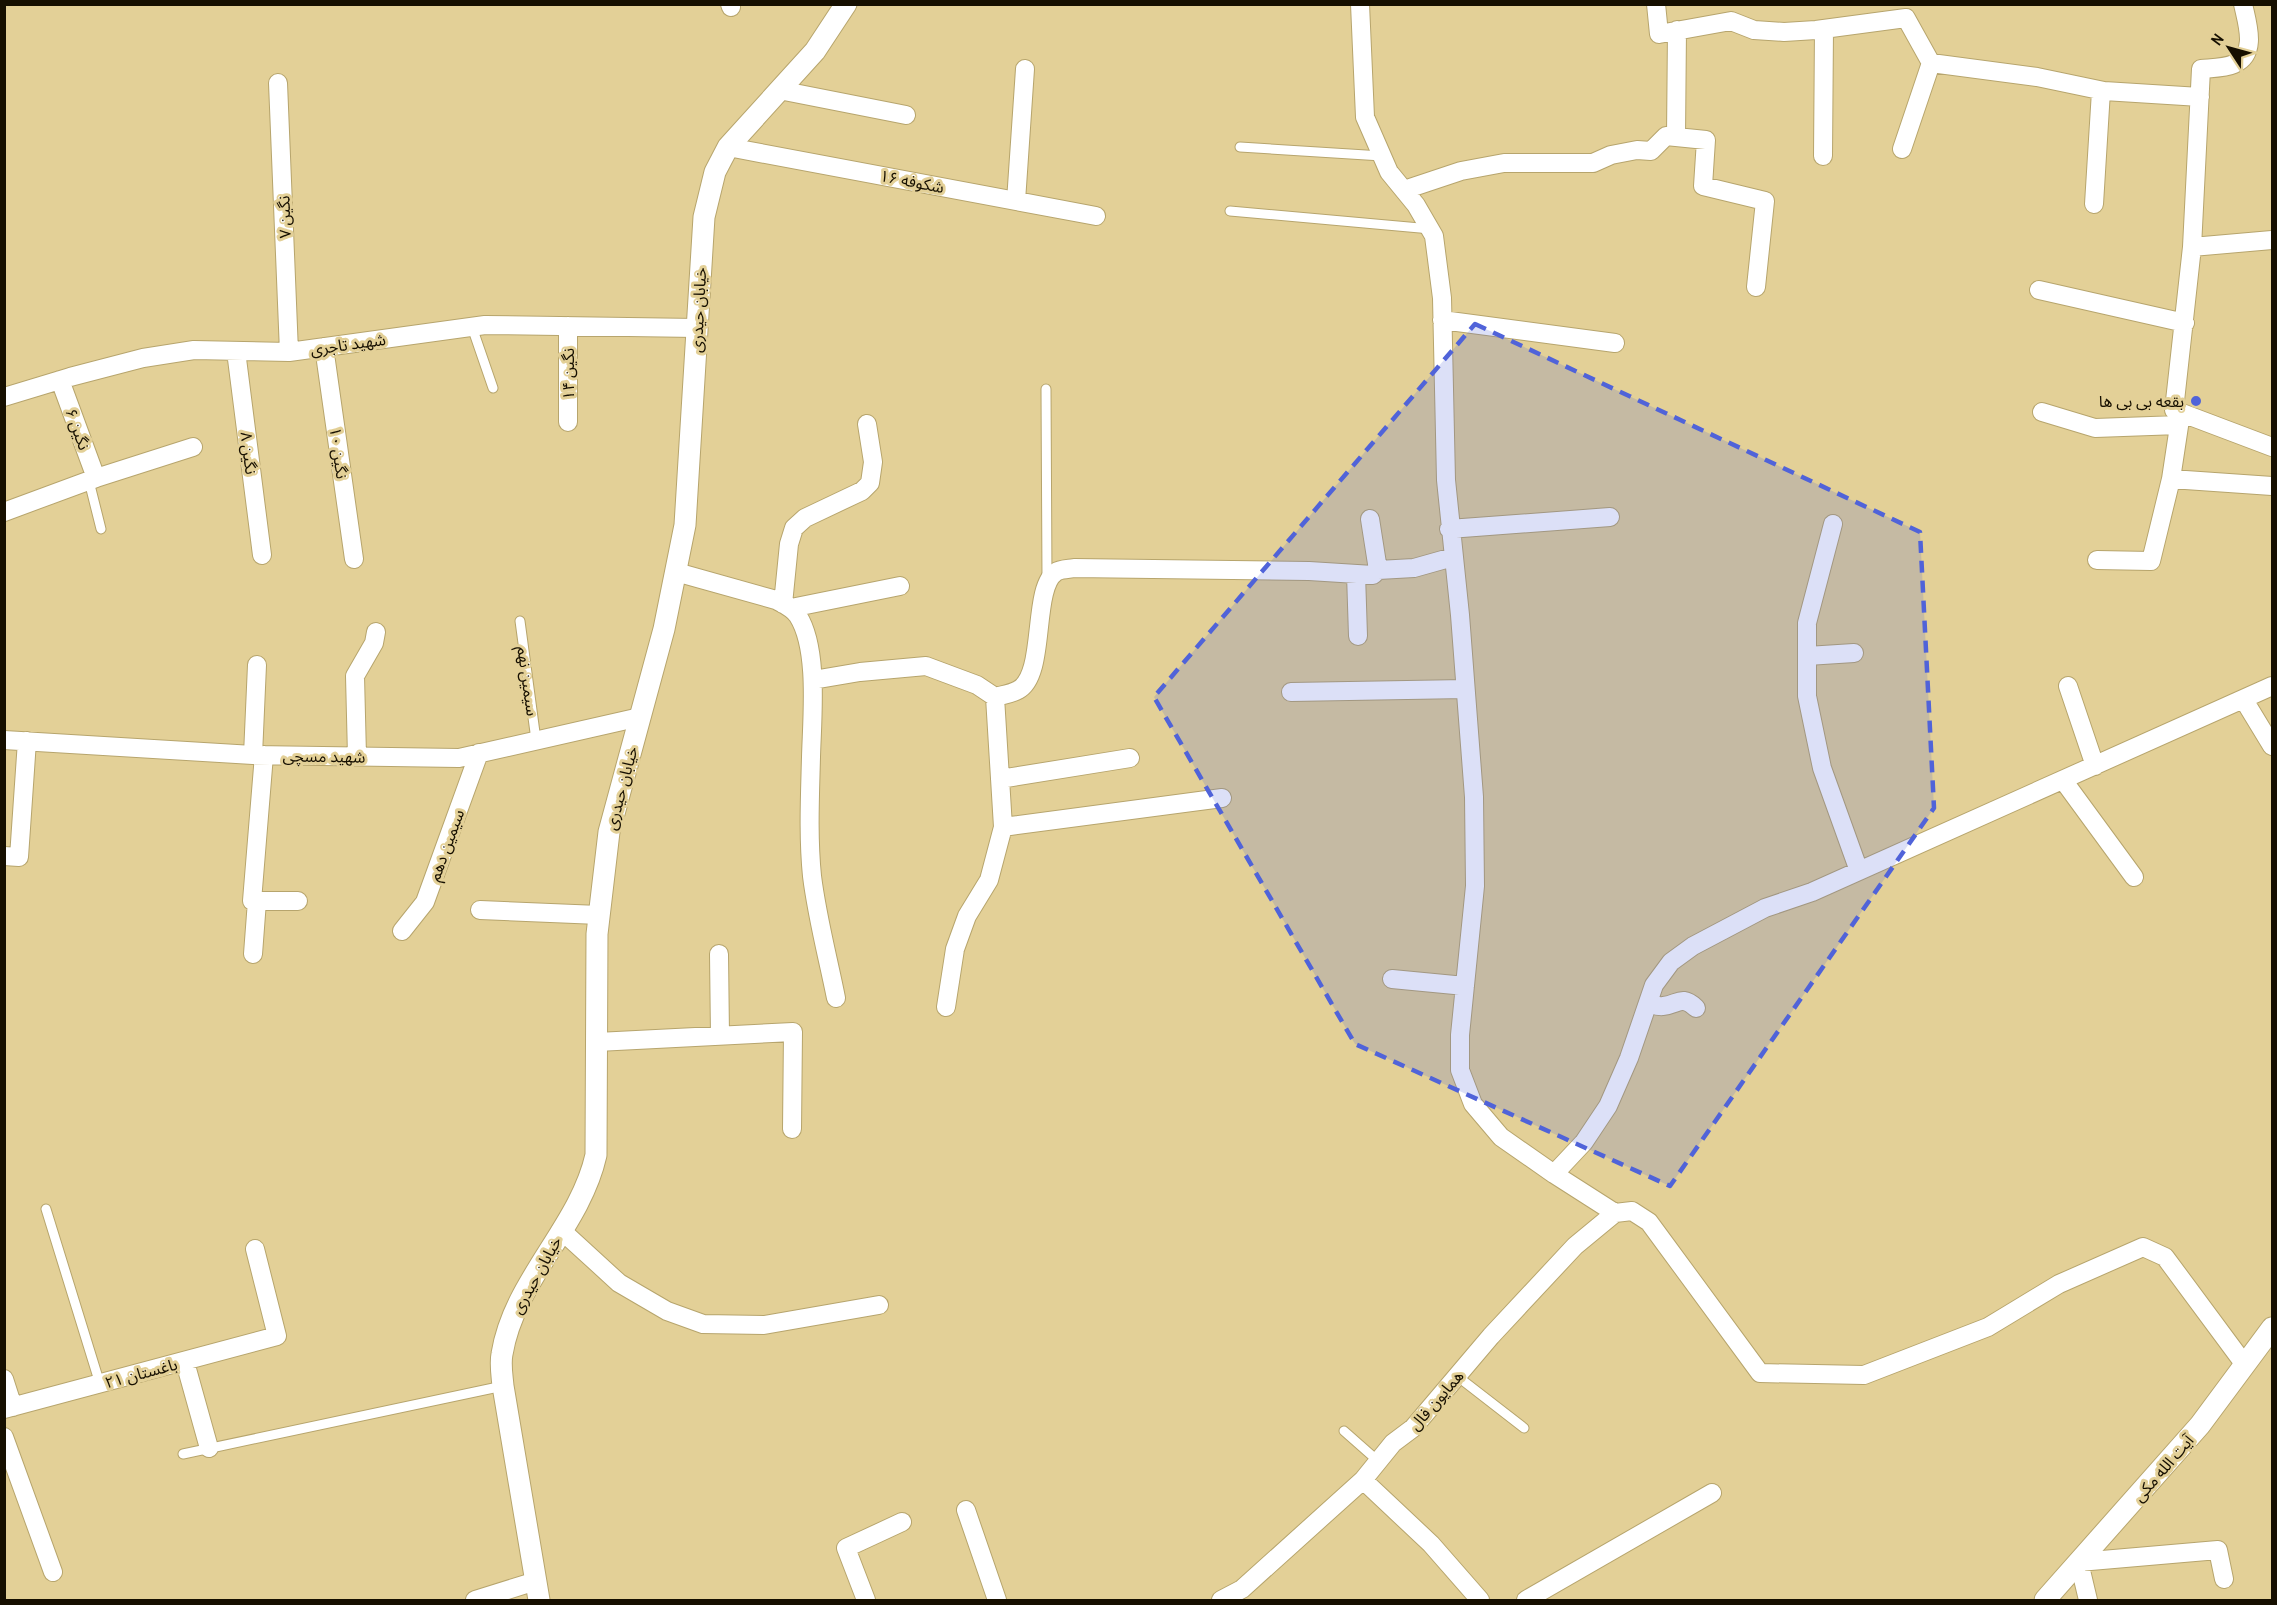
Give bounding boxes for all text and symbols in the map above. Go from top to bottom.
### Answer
north arrow [2199,18,2259,78]
text: N [2205,29,2229,49]
street label: شکوفه ۱۶ [878,164,946,198]
street label: نگین ۷ [272,195,296,239]
street label: خیابان حیدری [685,267,711,353]
street label: شهید تاجری [309,328,387,360]
street label: نگین ۱۴ [557,348,579,400]
place label: بقعه بی بی ها [2099,390,2184,412]
marker: بقعه بی بی ها [2189,394,2203,408]
street label: نگین ۶ [60,405,96,453]
street label: نگین ۱۰ [324,426,354,480]
street label: نگین ۸ [235,430,263,476]
street label: سیمین نهم [510,645,544,718]
street label: شهید مسچی [282,744,366,768]
street label: خیابان حیدری [599,744,643,832]
street label: سیمین دهم [423,806,471,885]
street label: خیابان حیدری [506,1232,566,1318]
street label: باغستان ۲۱ [102,1353,180,1393]
street label: همایون فال [1404,1365,1468,1435]
street label: آیت الله مکی [2128,1429,2199,1506]

